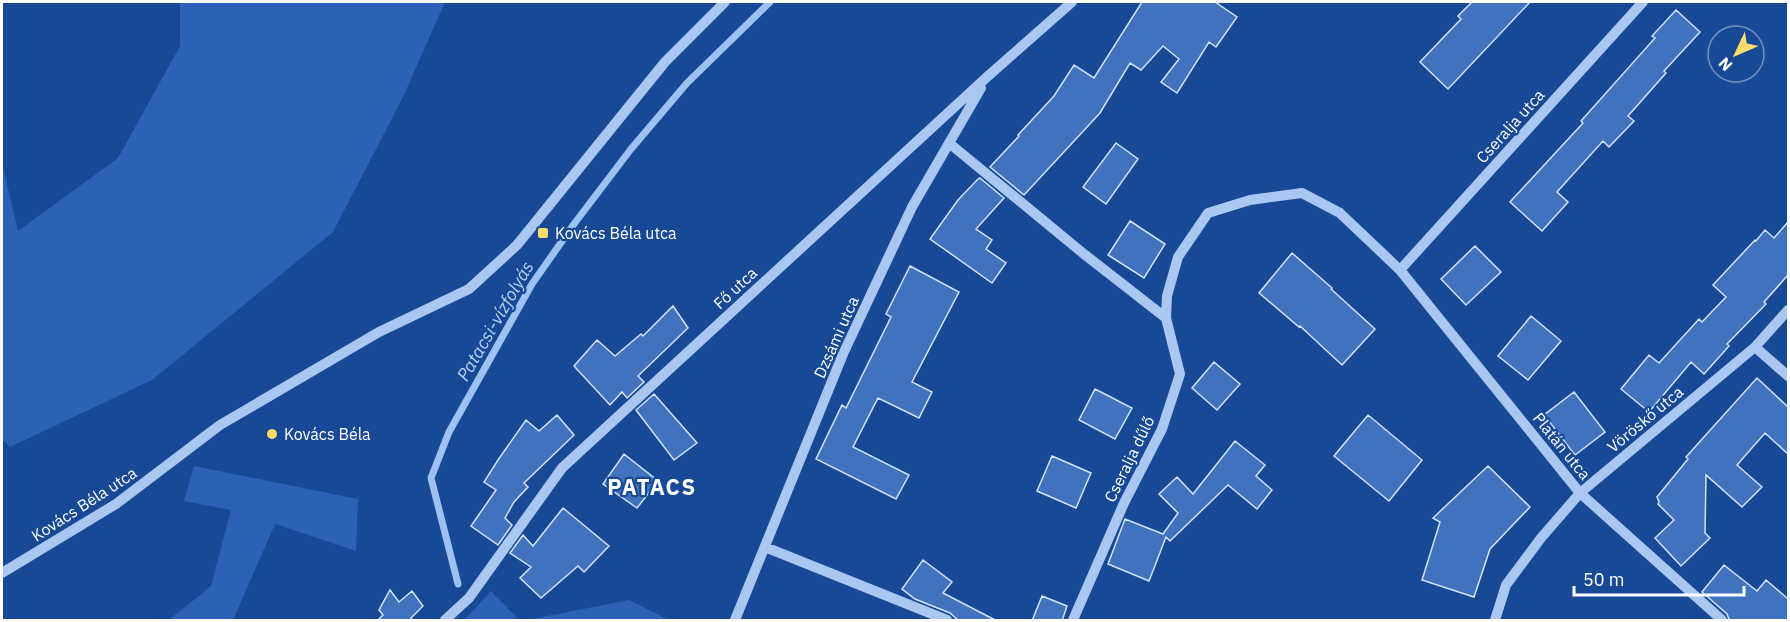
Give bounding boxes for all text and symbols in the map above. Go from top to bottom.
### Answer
north arrow [1706,24,1766,84]
text: N [1714,53,1736,76]
street label: Cseralja utca [1472,85,1549,167]
place label: Kovács Béla utca [555,223,677,243]
marker: Kovács Béla utca [536,226,550,240]
water label: Patacsi-vízfolyás [451,257,539,385]
street label: Fő utca [709,262,761,313]
street label: Dzsámi utca [809,293,863,381]
street label: Vöröskő utca [1603,381,1687,457]
street label: Platán utca [1529,408,1595,484]
street label: Cseralja dűlő [1100,413,1158,505]
place label: Kovács Béla [284,424,371,444]
marker: Kovács Béla [265,427,279,441]
street label: Kovács Béla utca [28,462,141,546]
district label: PATACS [607,472,697,501]
scale bar [1574,559,1744,597]
text: 50 m [1583,568,1625,591]

